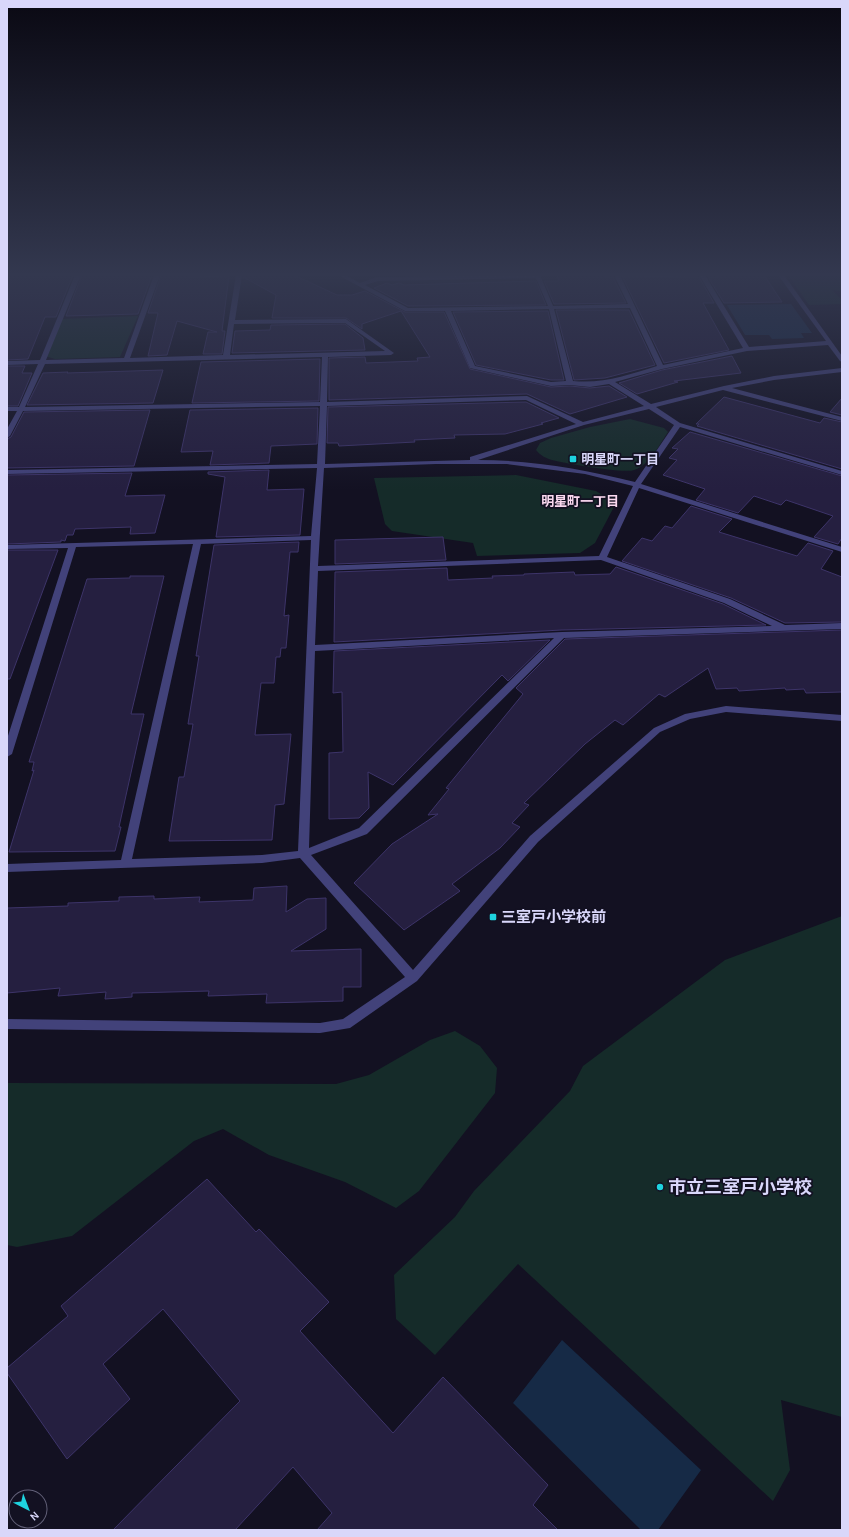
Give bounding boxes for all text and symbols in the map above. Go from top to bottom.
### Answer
place label: 明星町一丁目 [581,452,659,467]
marker: 明星町一丁目 [568,454,578,464]
district label: 明星町一丁目 [541,494,619,509]
place label: 三室戸小学校前 [501,908,606,926]
marker: 三室戸小学校前 [488,912,498,922]
place label: 市立三室戸小学校 [668,1176,812,1198]
marker: 市立三室戸小学校 [655,1182,665,1192]
north arrow [8,1489,48,1529]
text: N [27,1509,42,1524]

